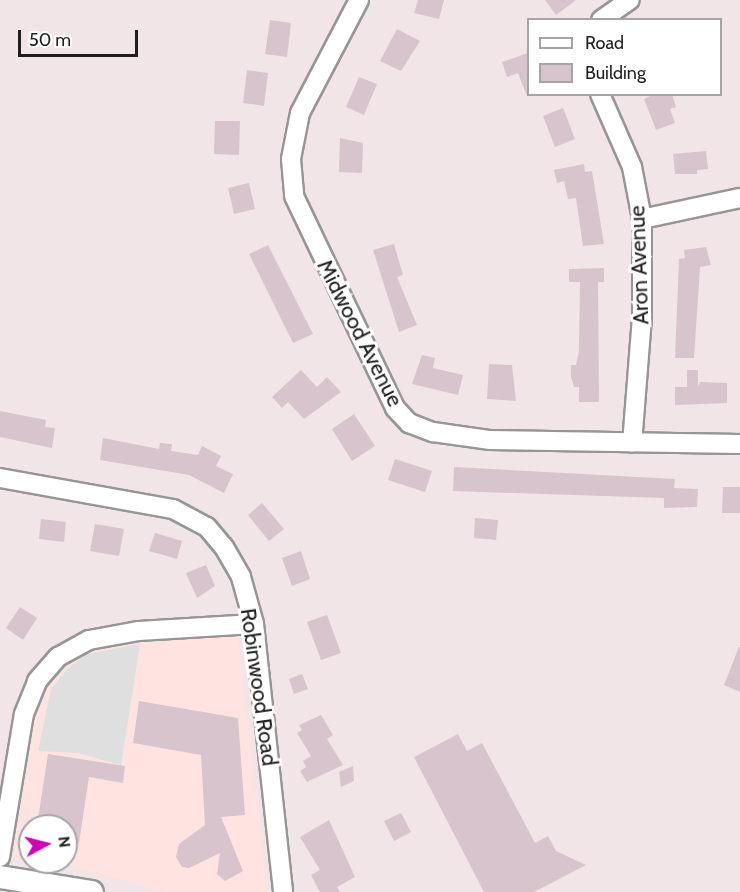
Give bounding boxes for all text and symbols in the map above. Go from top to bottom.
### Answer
scale bar [21,18,141,56]
legend [527,18,722,96]
text: 50 m [29,29,71,51]
text: Road [585,32,624,54]
text: Building [585,62,646,84]
street label: Aron Avenue [624,205,654,325]
street label: Midwood Avenue [312,255,408,411]
street label: Robinwood Road [235,607,283,767]
north arrow [18,814,78,874]
text: N [54,835,74,849]

